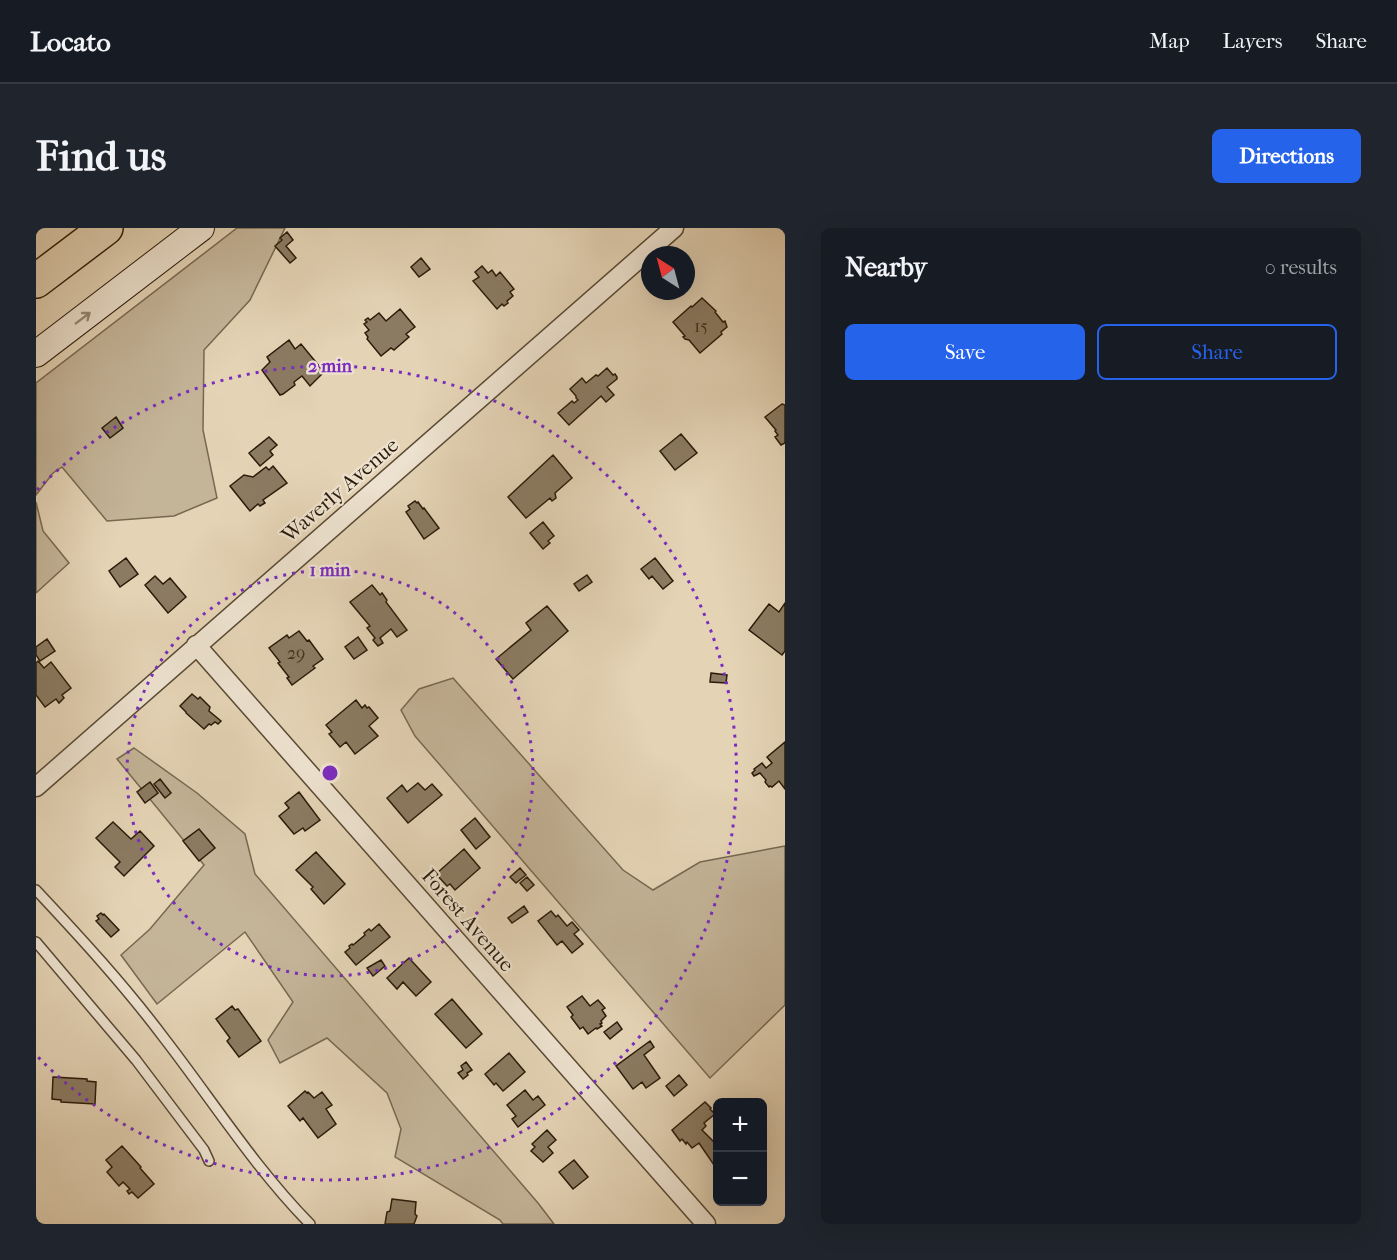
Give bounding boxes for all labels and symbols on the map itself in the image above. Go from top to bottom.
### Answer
north arrow [641,246,695,300]
one-way arrow [74,312,90,325]
house number: 15 [694,316,708,337]
text: 2 min [308,356,352,377]
street label: Waverly Avenue [276,433,403,548]
text: 1 min [309,560,351,581]
house number: 29 [287,643,305,664]
centre of rings [320,763,340,783]
street label: Forest Avenue [417,864,519,976]

